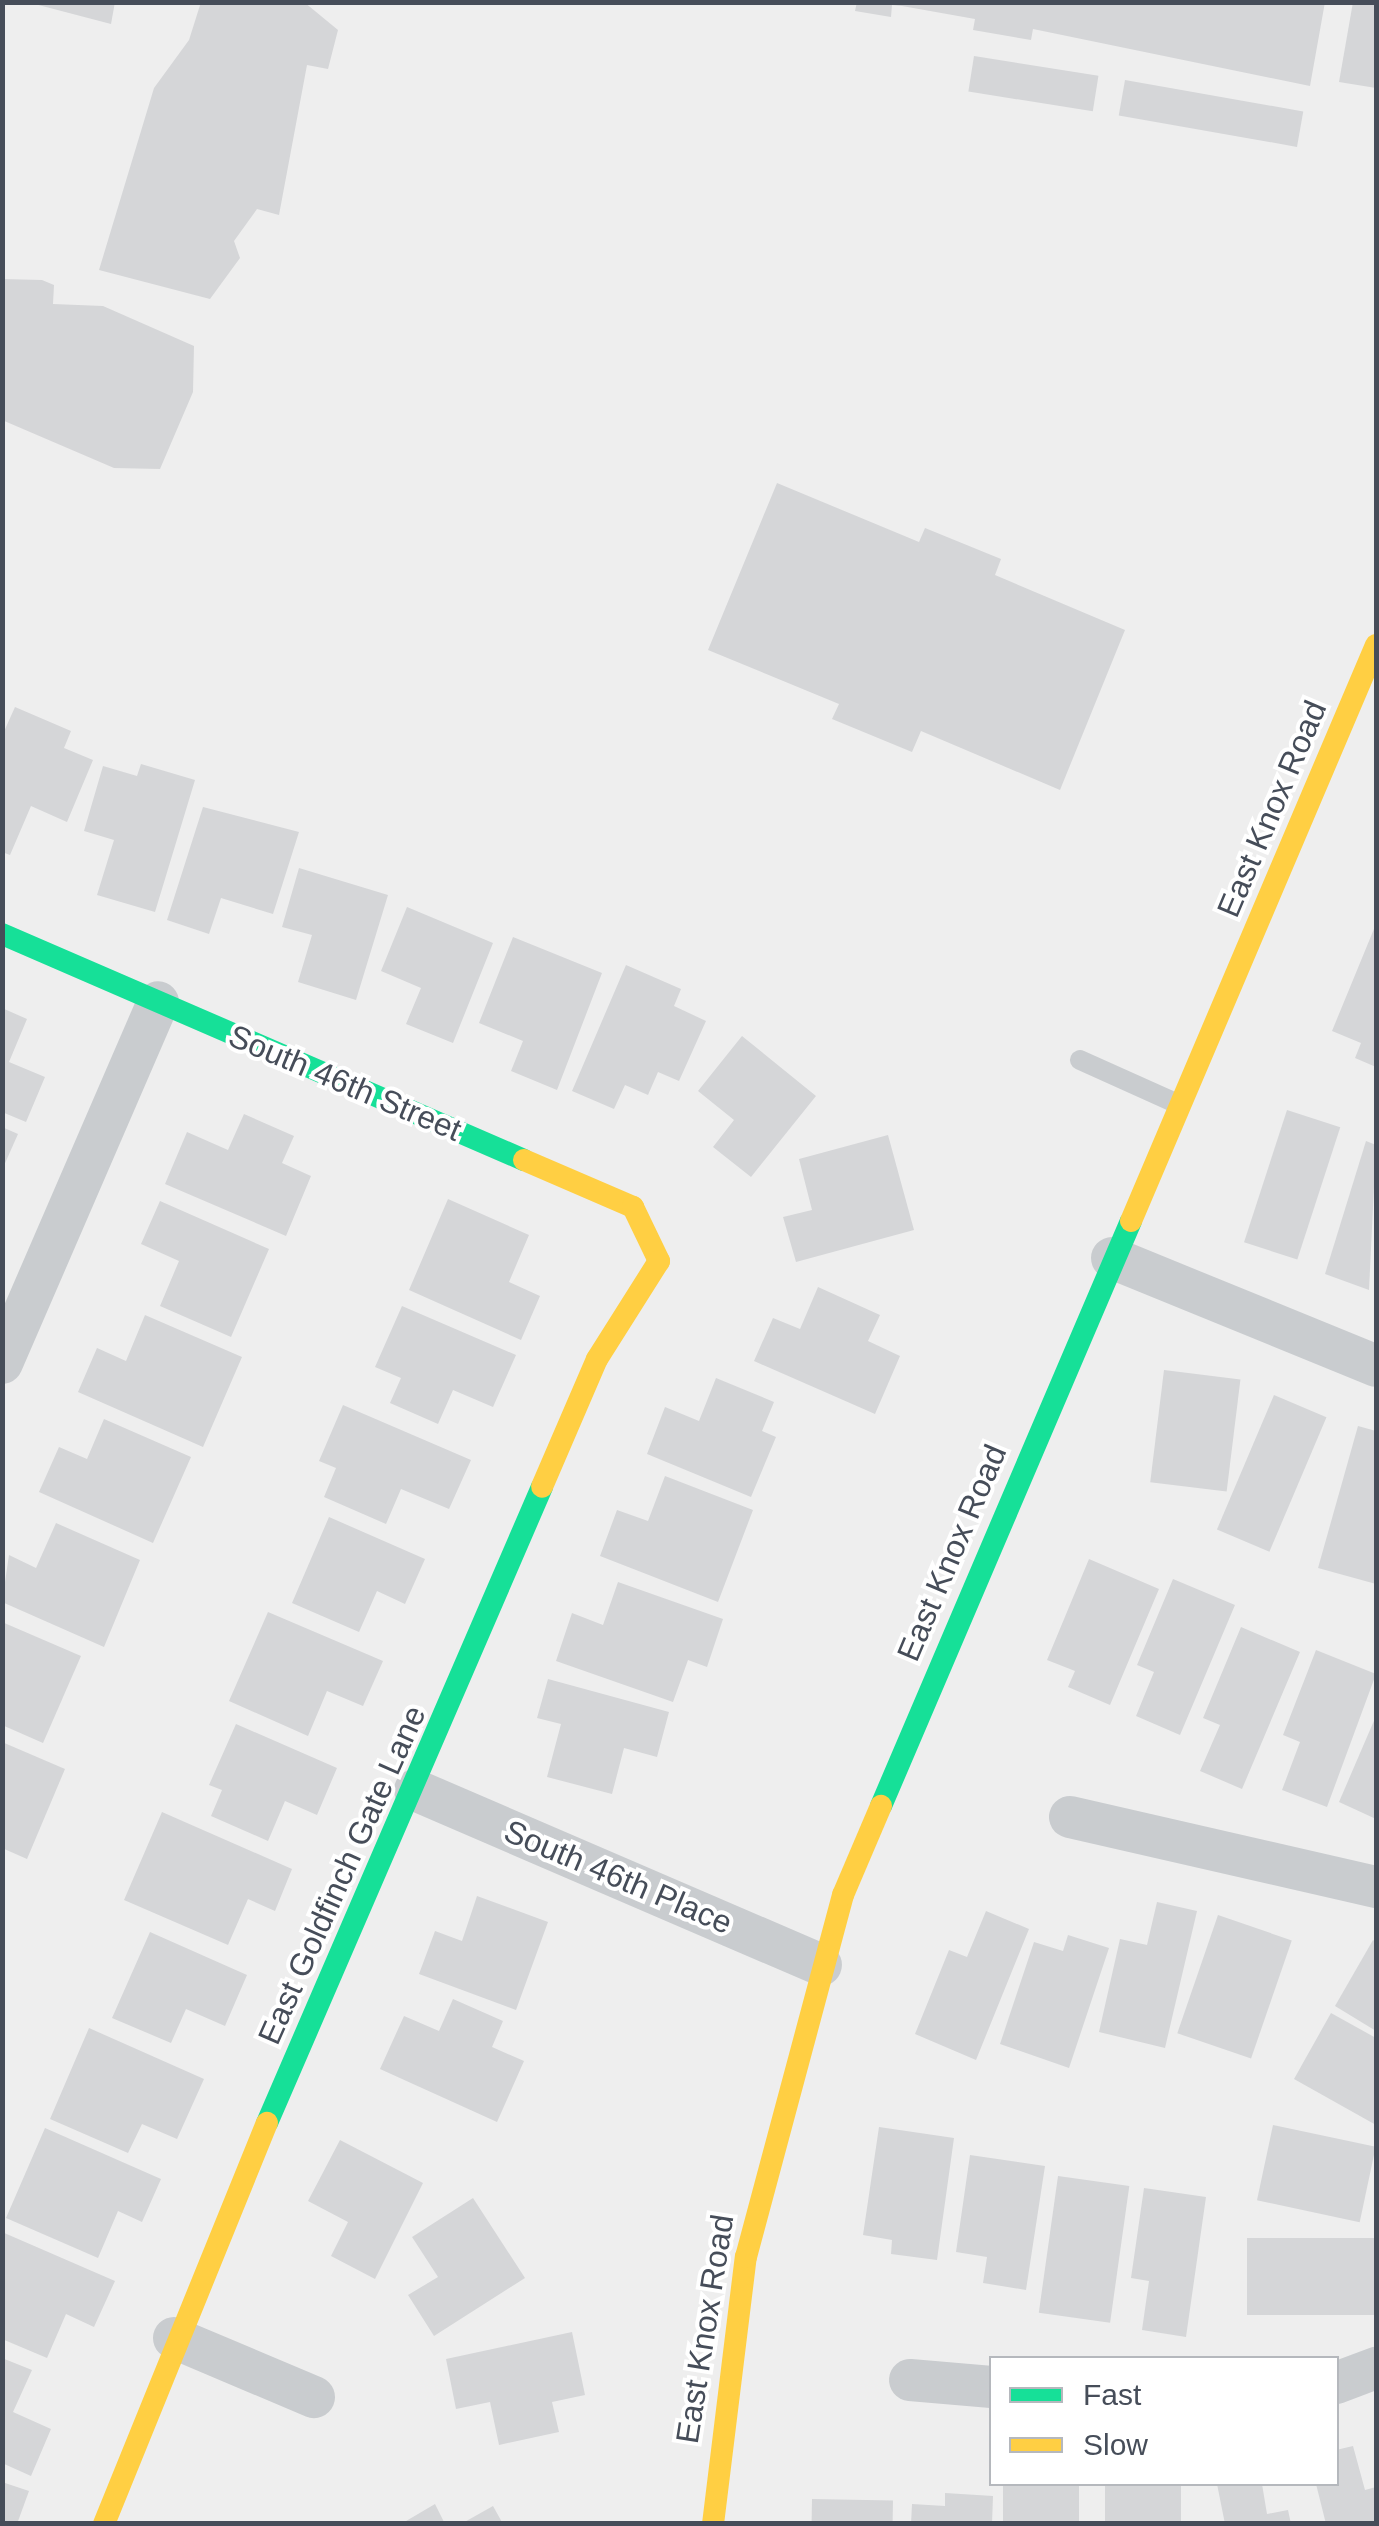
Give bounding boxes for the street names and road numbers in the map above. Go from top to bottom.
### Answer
street label: East Knox Road [1209,695,1335,923]
street label: South 46th Street [223,1017,467,1149]
street label: East Knox Road [889,1439,1015,1667]
street label: East Goldfinch Gate Lane [250,1700,434,2050]
street label: South 46th Place [498,1812,738,1942]
street label: East Knox Road [668,2212,742,2446]

